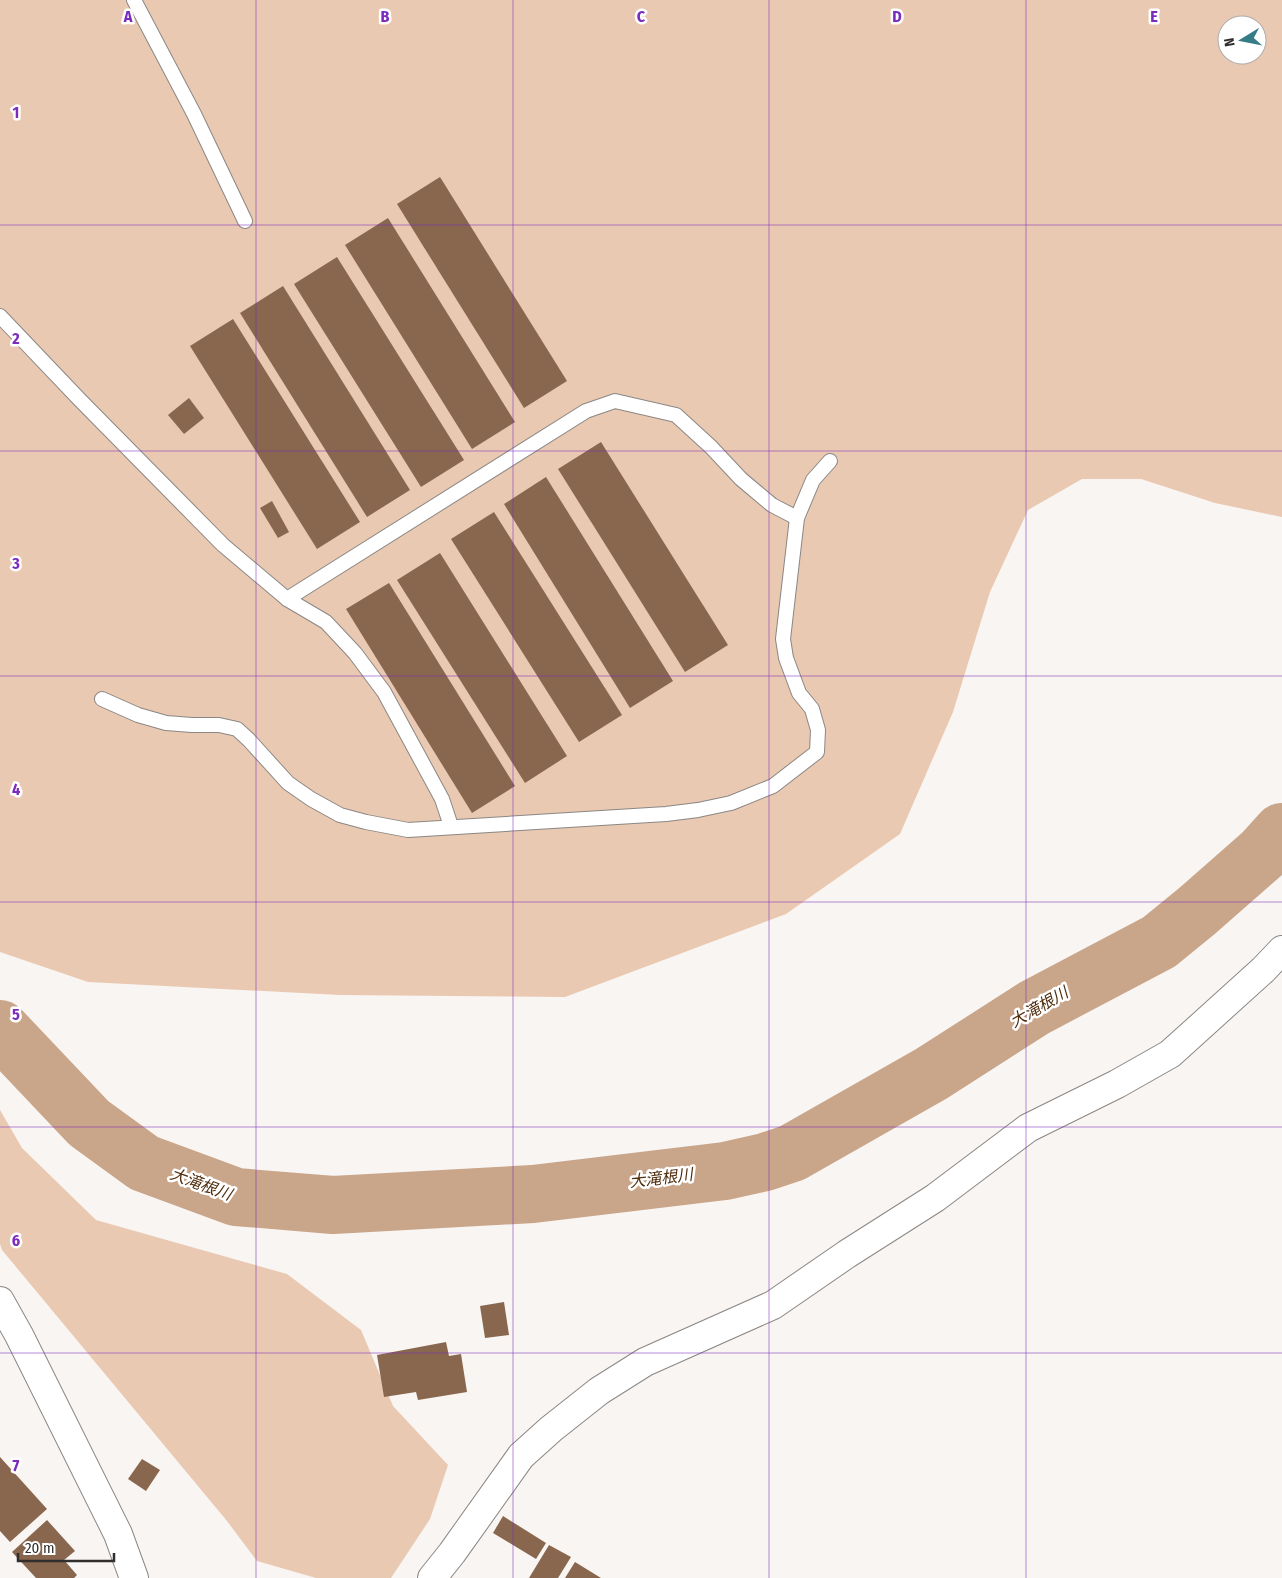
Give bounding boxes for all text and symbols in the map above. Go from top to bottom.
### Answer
text: A [123,7,133,26]
text: B [381,7,390,26]
text: C [637,7,646,26]
text: D [892,7,902,26]
text: E [1150,7,1158,26]
north arrow [1217,15,1267,65]
text: N [1221,37,1239,48]
text: 1 [13,103,19,122]
text: 2 [11,329,20,348]
text: 3 [11,554,20,573]
text: 4 [12,780,20,799]
water label: 大滝根川 [1007,982,1073,1031]
text: 5 [12,1005,20,1024]
water label: 大滝根川 [168,1164,236,1205]
water label: 大滝根川 [628,1164,696,1191]
text: 6 [12,1231,20,1250]
text: 7 [13,1456,20,1475]
scale bar [18,1530,114,1562]
text: 20 m [25,1539,55,1557]

